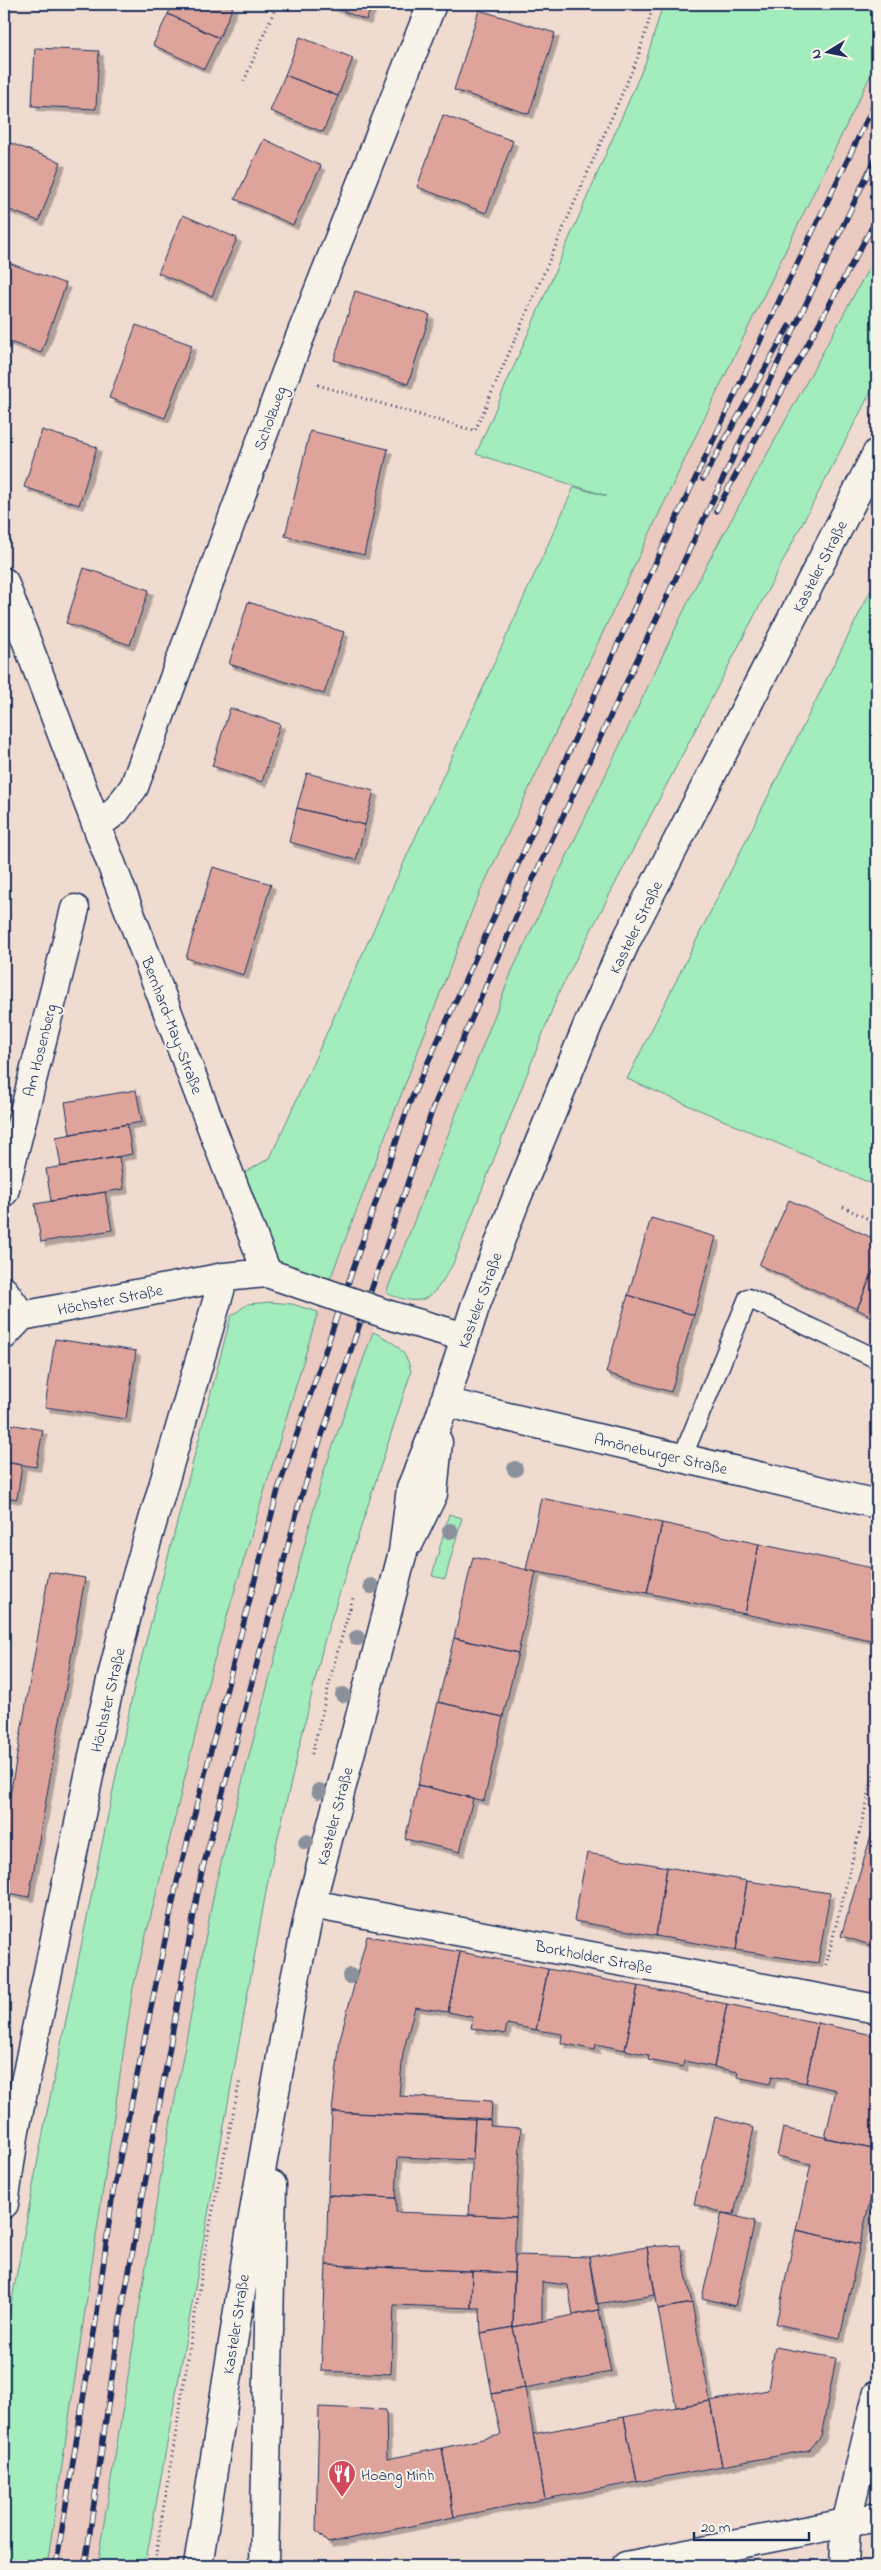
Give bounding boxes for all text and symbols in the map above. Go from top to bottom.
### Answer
north arrow [804,28,854,78]
text: N [806,48,828,60]
street label: Scholzweg [248,383,294,454]
street label: Kasteler Straße [787,516,855,617]
street label: Kasteler Straße [604,877,670,978]
street label: Bernhard-May-Straße [134,953,209,1098]
street label: Am Hosenberg [18,1002,64,1099]
street label: Kasteler Straße [452,1248,510,1352]
street label: Höchster Straße [56,1279,166,1323]
street label: Amöneburger Straße [591,1428,730,1482]
street label: Höchster Straße [85,1645,133,1755]
street label: Kasteler Straße [311,1764,361,1868]
street label: Borkholder Straße [532,1935,655,1981]
street label: Kasteler Straße [217,2272,257,2376]
restaurant icon: Hoang Minh [327,2459,357,2498]
place label: Hoang Minh [361,2464,434,2488]
scale bar [694,2510,808,2542]
text: 20 m [701,2517,731,2539]

